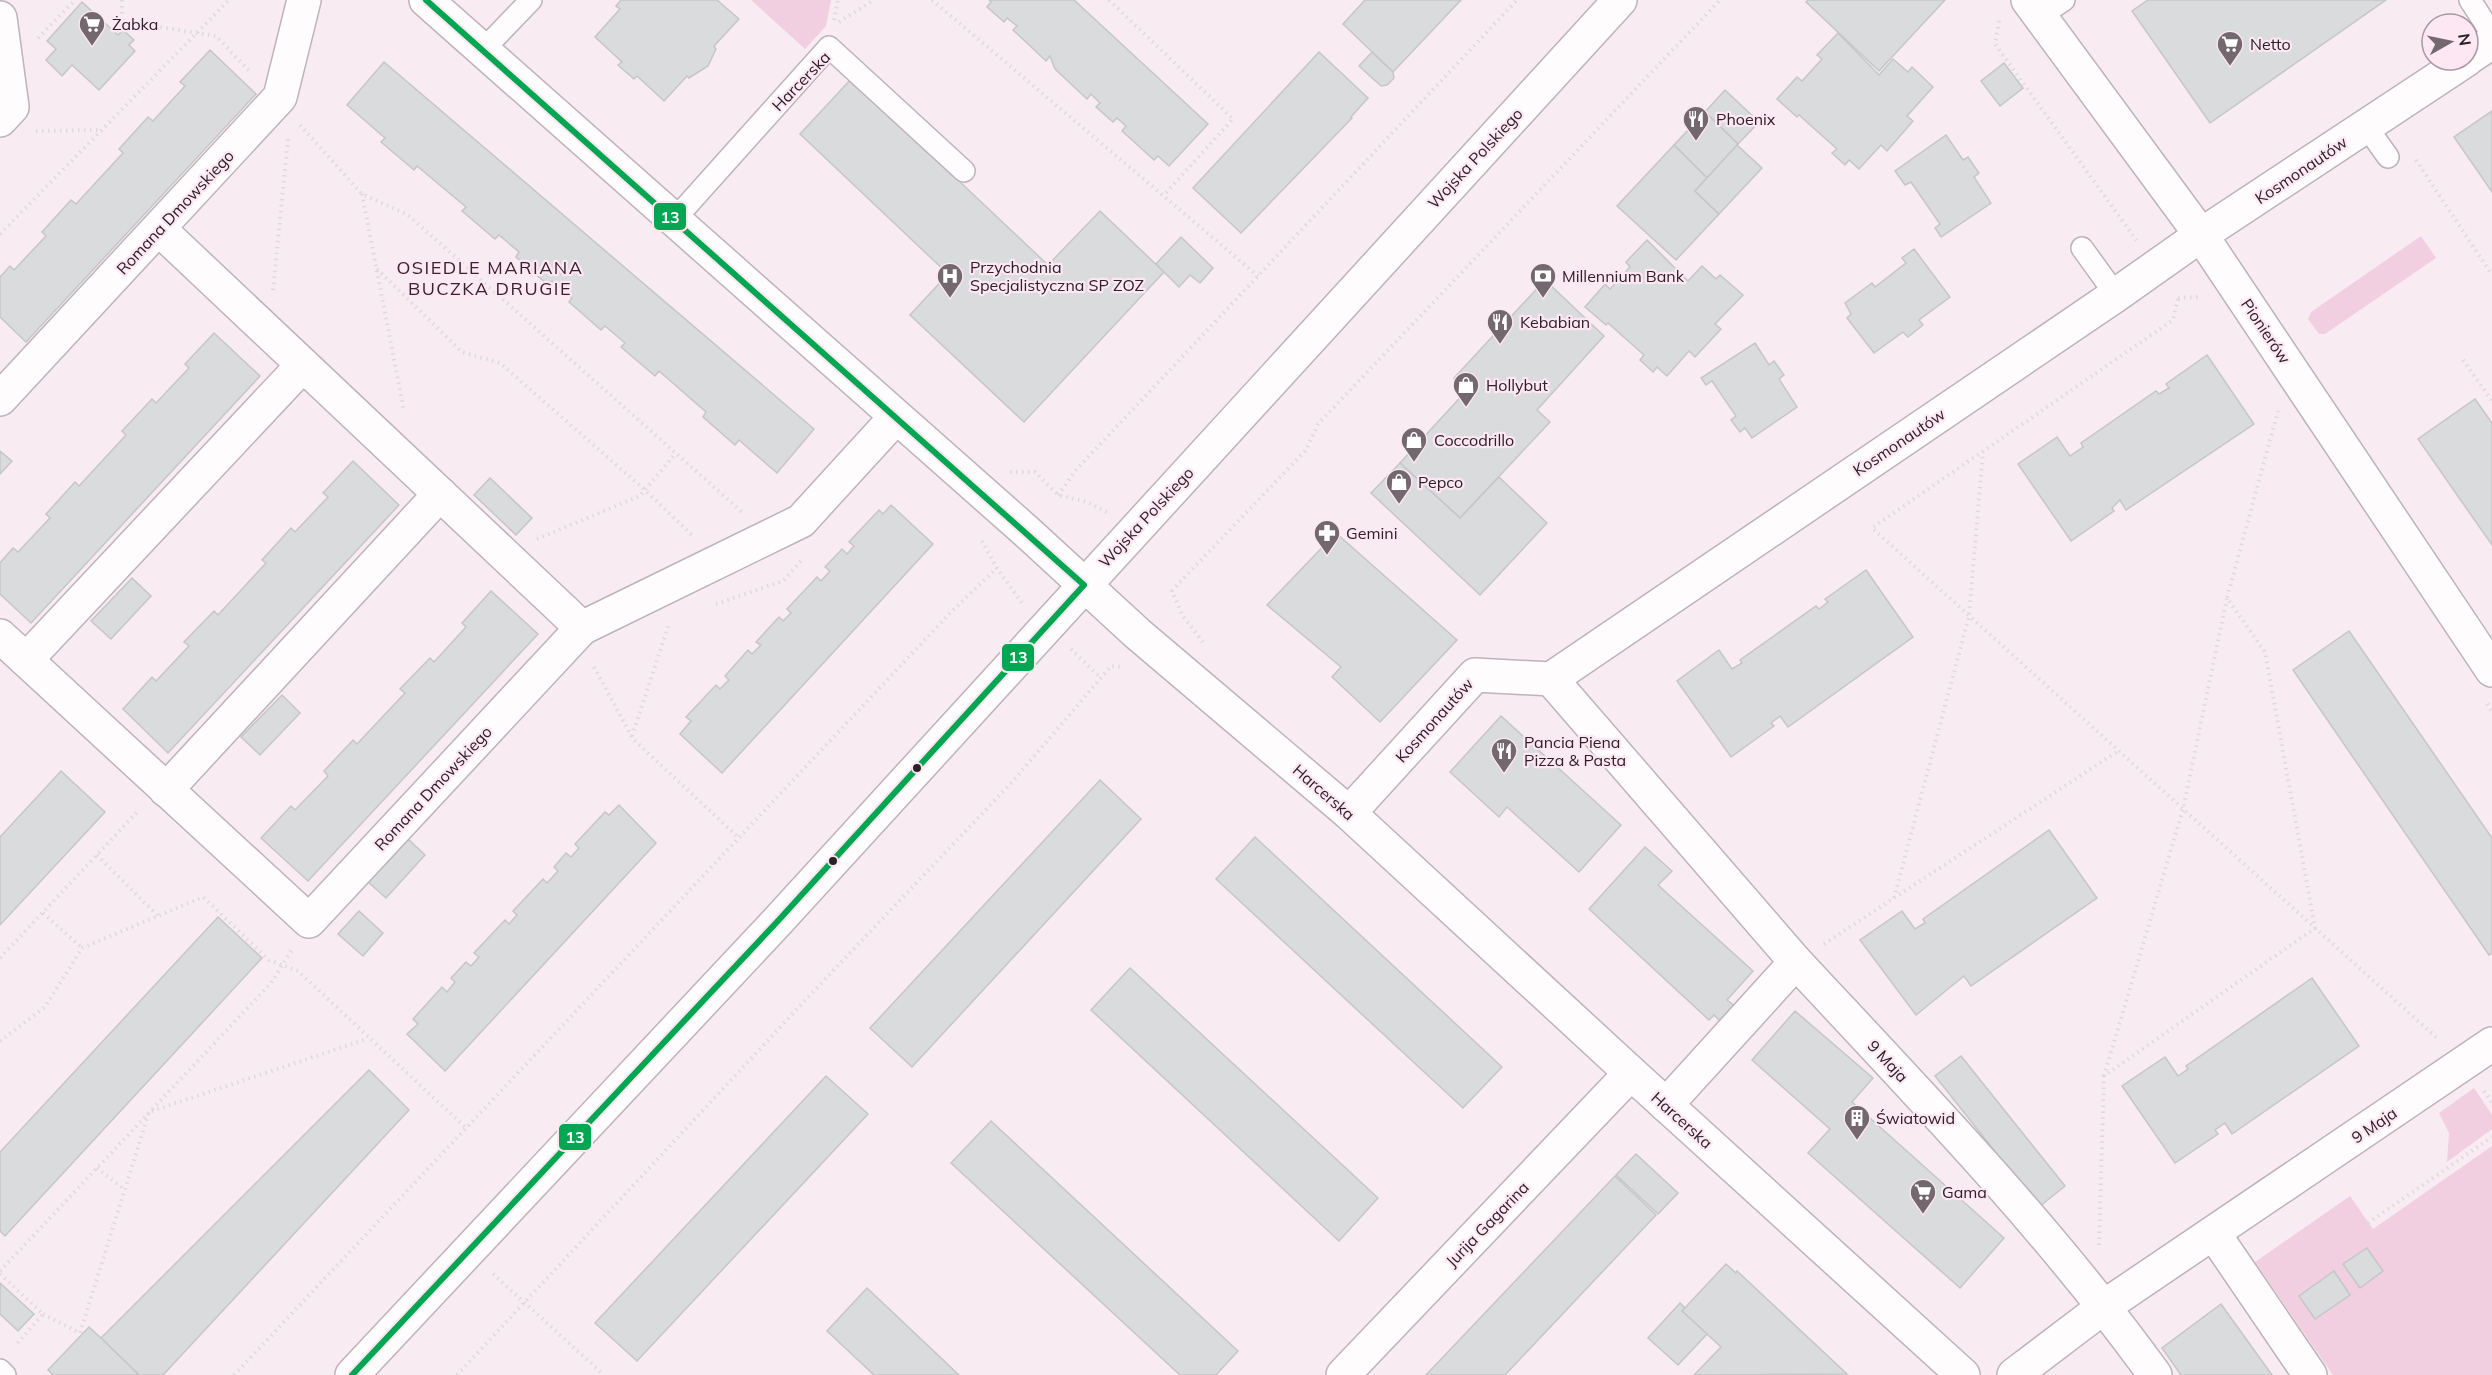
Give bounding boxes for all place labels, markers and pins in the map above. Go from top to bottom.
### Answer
supermarket icon: Żabka [77,9,107,47]
place label: Żabka [112,14,158,34]
supermarket icon: Netto [2215,29,2245,67]
place label: Netto [2250,34,2291,54]
restaurant icon: Phoenix [1681,104,1711,142]
place label: Phoenix [1716,109,1776,129]
place label: Przychodnia Specjalistyczna SP ZOZ [970,257,1144,295]
hospital icon: Przychodnia Specjalistyczna SP ZOZ [935,261,965,299]
bank icon: Millennium Bank [1528,261,1558,299]
place label: Millennium Bank [1562,266,1685,286]
restaurant icon: Kebabian [1485,307,1515,345]
place label: Kebabian [1520,312,1590,332]
shop icon: Hollybut [1451,370,1481,408]
place label: Hollybut [1486,375,1548,395]
shop icon: Coccodrillo [1399,425,1429,463]
place label: Coccodrillo [1434,430,1514,450]
shop icon: Pepco [1384,467,1414,505]
place label: Pepco [1418,472,1463,492]
pharmacy icon: Gemini [1312,518,1342,556]
place label: Gemini [1346,523,1397,543]
place label: Pancia Piena Pizza & Pasta [1524,732,1626,770]
restaurant icon: Pancia Piena Pizza & Pasta [1489,736,1519,774]
unlabelled marker [911,762,923,774]
unlabelled marker [827,855,839,867]
building icon: Światowid [1842,1103,1872,1141]
place label: Światowid [1876,1108,1955,1128]
supermarket icon: Gama [1908,1177,1938,1215]
place label: Gama [1942,1182,1987,1202]

